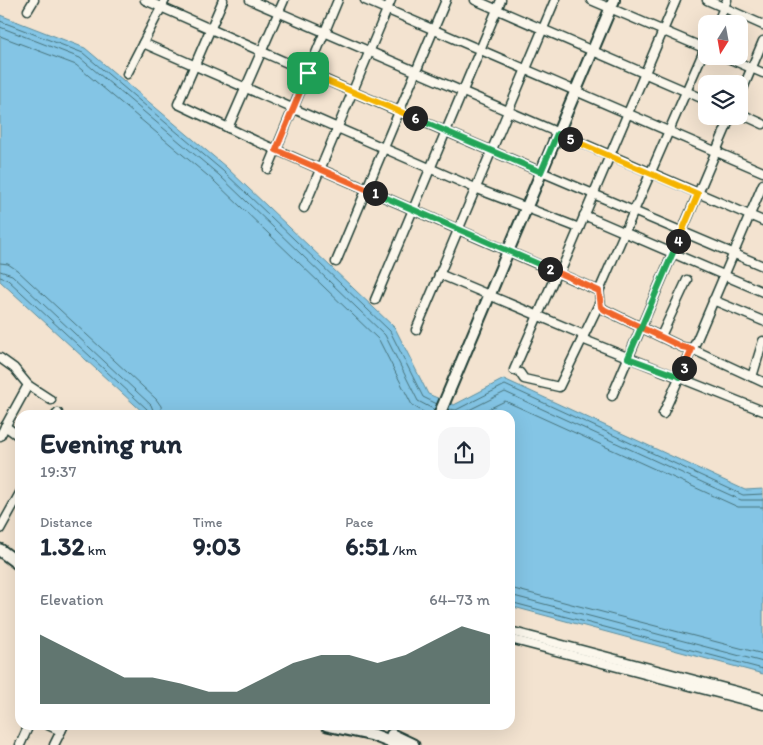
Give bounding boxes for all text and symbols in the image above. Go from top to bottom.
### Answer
north arrow [698,15,748,65]
map controls [698,15,748,125]
pin [287,52,329,94]
icon: arrive [294,59,322,87]
button: layers [698,75,748,125]
pin: 6 [402,106,428,130]
text: 6 [412,110,419,127]
pin: 5 [558,126,582,152]
text: 5 [567,131,574,148]
pin: 1 [362,180,388,206]
text: 1 [372,185,379,202]
pin: 4 [666,228,690,254]
text: 4 [674,233,683,250]
pin: 2 [538,256,562,282]
text: 2 [547,261,554,278]
pin: 3 [672,356,696,380]
text: 3 [681,360,688,377]
text: Evening run [40,426,182,460]
button: share [438,427,490,479]
text: 19:37 [40,462,76,481]
text: Distance [40,514,92,531]
text: Time [193,514,223,531]
text: Pace [345,514,373,531]
text: 1.32 [40,531,85,561]
text: 9:03 [193,531,241,561]
text: 6:51 [345,531,389,561]
text: km [85,542,106,559]
text: /km [389,542,417,559]
text: Elevation [40,590,104,609]
text: 64–73 m [429,590,490,609]

